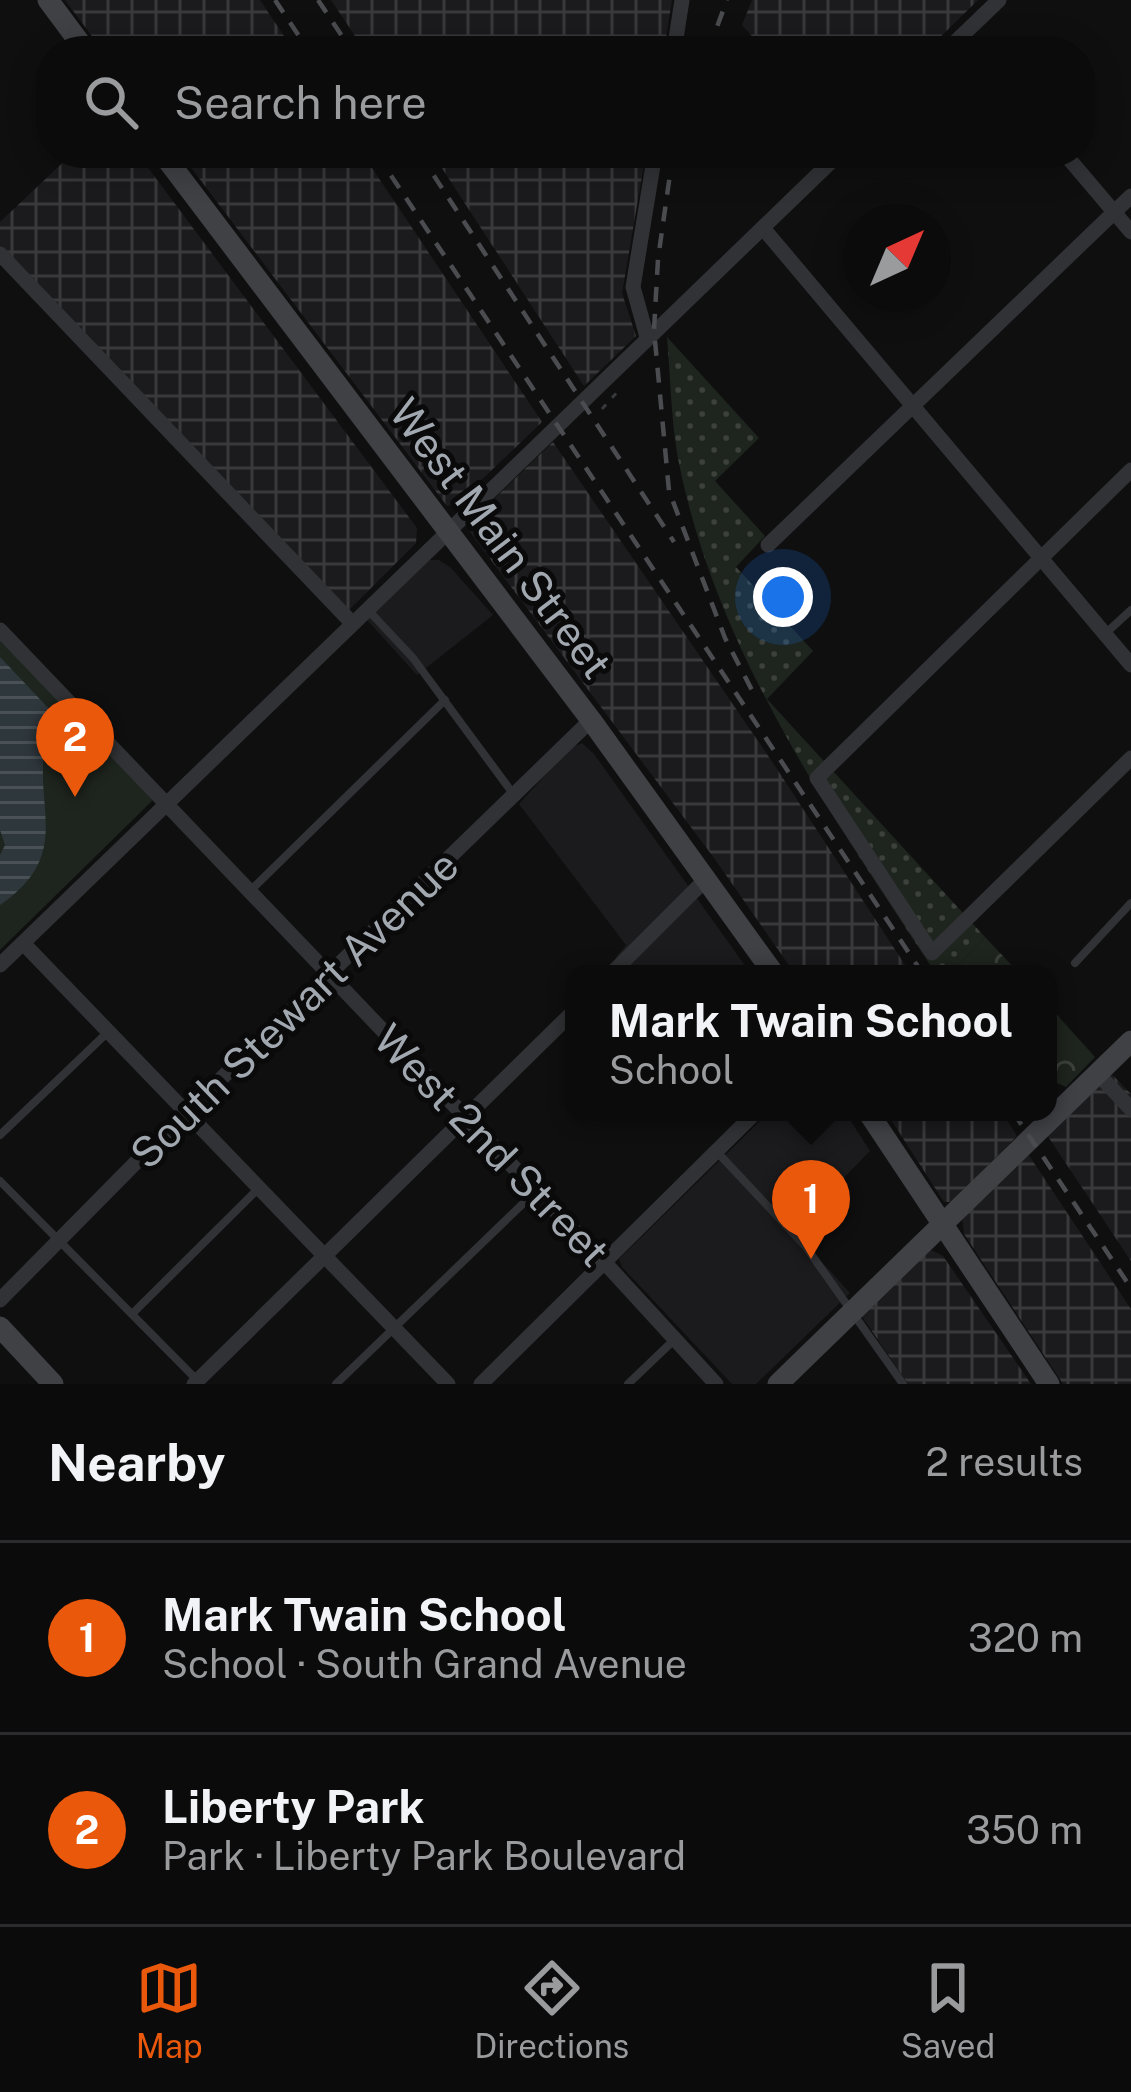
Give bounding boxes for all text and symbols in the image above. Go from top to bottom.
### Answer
search box [36,36,1095,168]
icon: search [78,69,144,135]
text: Search here [174,76,427,129]
north arrow [843,204,951,312]
street label: West Main Street [380,389,622,687]
your location [753,567,813,627]
pin: 2 [36,698,114,797]
street label: South Stewart Avenue [120,840,468,1178]
popup [565,965,1057,1121]
text: Mark Twain School [609,994,1013,1047]
street label: West 2nd Street [365,1014,619,1276]
text: School [609,1047,734,1093]
pin: 1 [772,1160,850,1259]
text: Nearby [48,1433,225,1492]
text: 2 results [926,1439,1083,1485]
text: Mark Twain School [162,1588,566,1641]
text: 1 [79,1615,95,1661]
text: 320 m [968,1615,1083,1661]
text: School · South Grand Avenue [162,1641,687,1687]
text: Liberty Park [162,1780,425,1833]
text: 2 [75,1807,99,1853]
text: 350 m [966,1807,1083,1853]
text: Park · Liberty Park Boulevard [162,1833,686,1879]
tab: Map [136,1955,203,2065]
tab: Directions [474,1955,629,2065]
tab: Saved [901,1955,995,2065]

